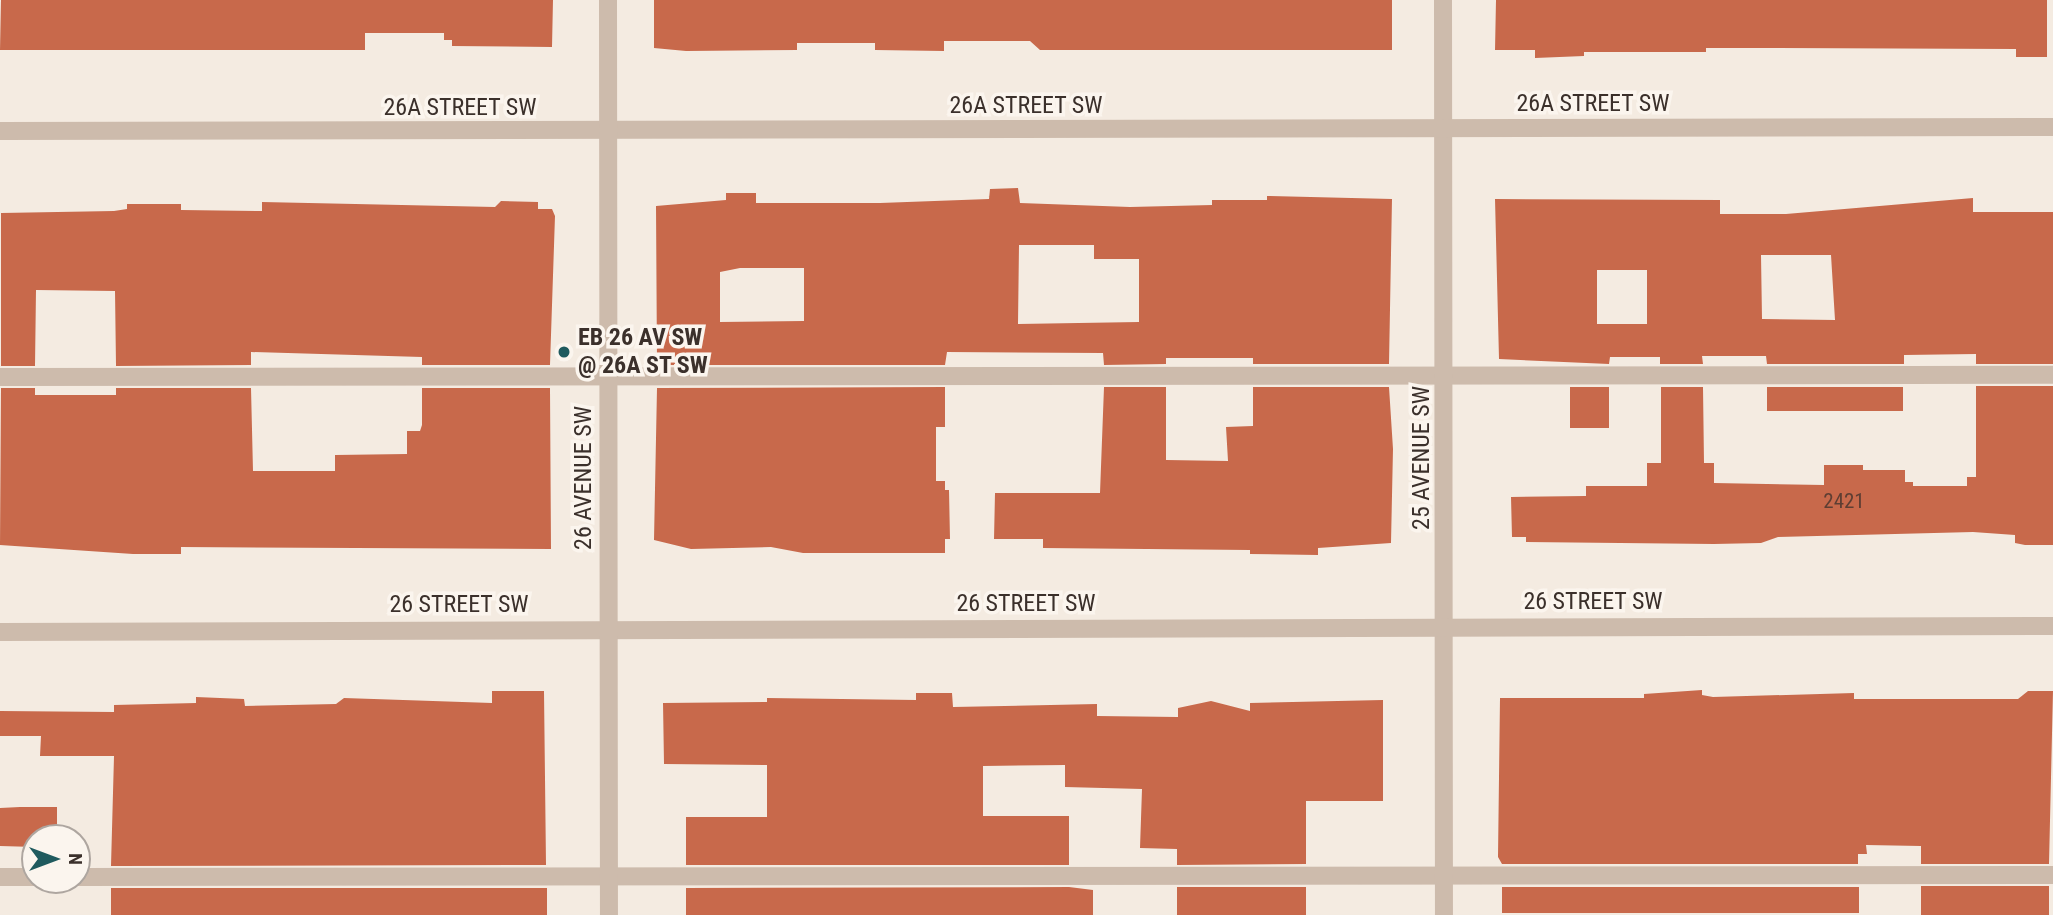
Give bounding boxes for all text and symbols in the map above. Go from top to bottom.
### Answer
street label: 26A STREET SW [1516,90,1670,118]
street label: 26A STREET SW [949,92,1103,120]
street label: 26A STREET SW [383,94,537,122]
place label: EB 26 AV SW @ 26A ST SW [578,324,708,380]
marker: EB 26 AV SW @ 26A ST SW [556,344,572,360]
street label: 25 AVENUE SW [1408,386,1436,530]
street label: 26 AVENUE SW [570,406,598,550]
house number: 2421 [1823,488,1865,514]
street label: 26 STREET SW [1523,588,1663,616]
street label: 26 STREET SW [956,590,1096,618]
street label: 26 STREET SW [389,591,529,619]
north arrow [21,824,91,894]
text: N [64,853,87,865]

